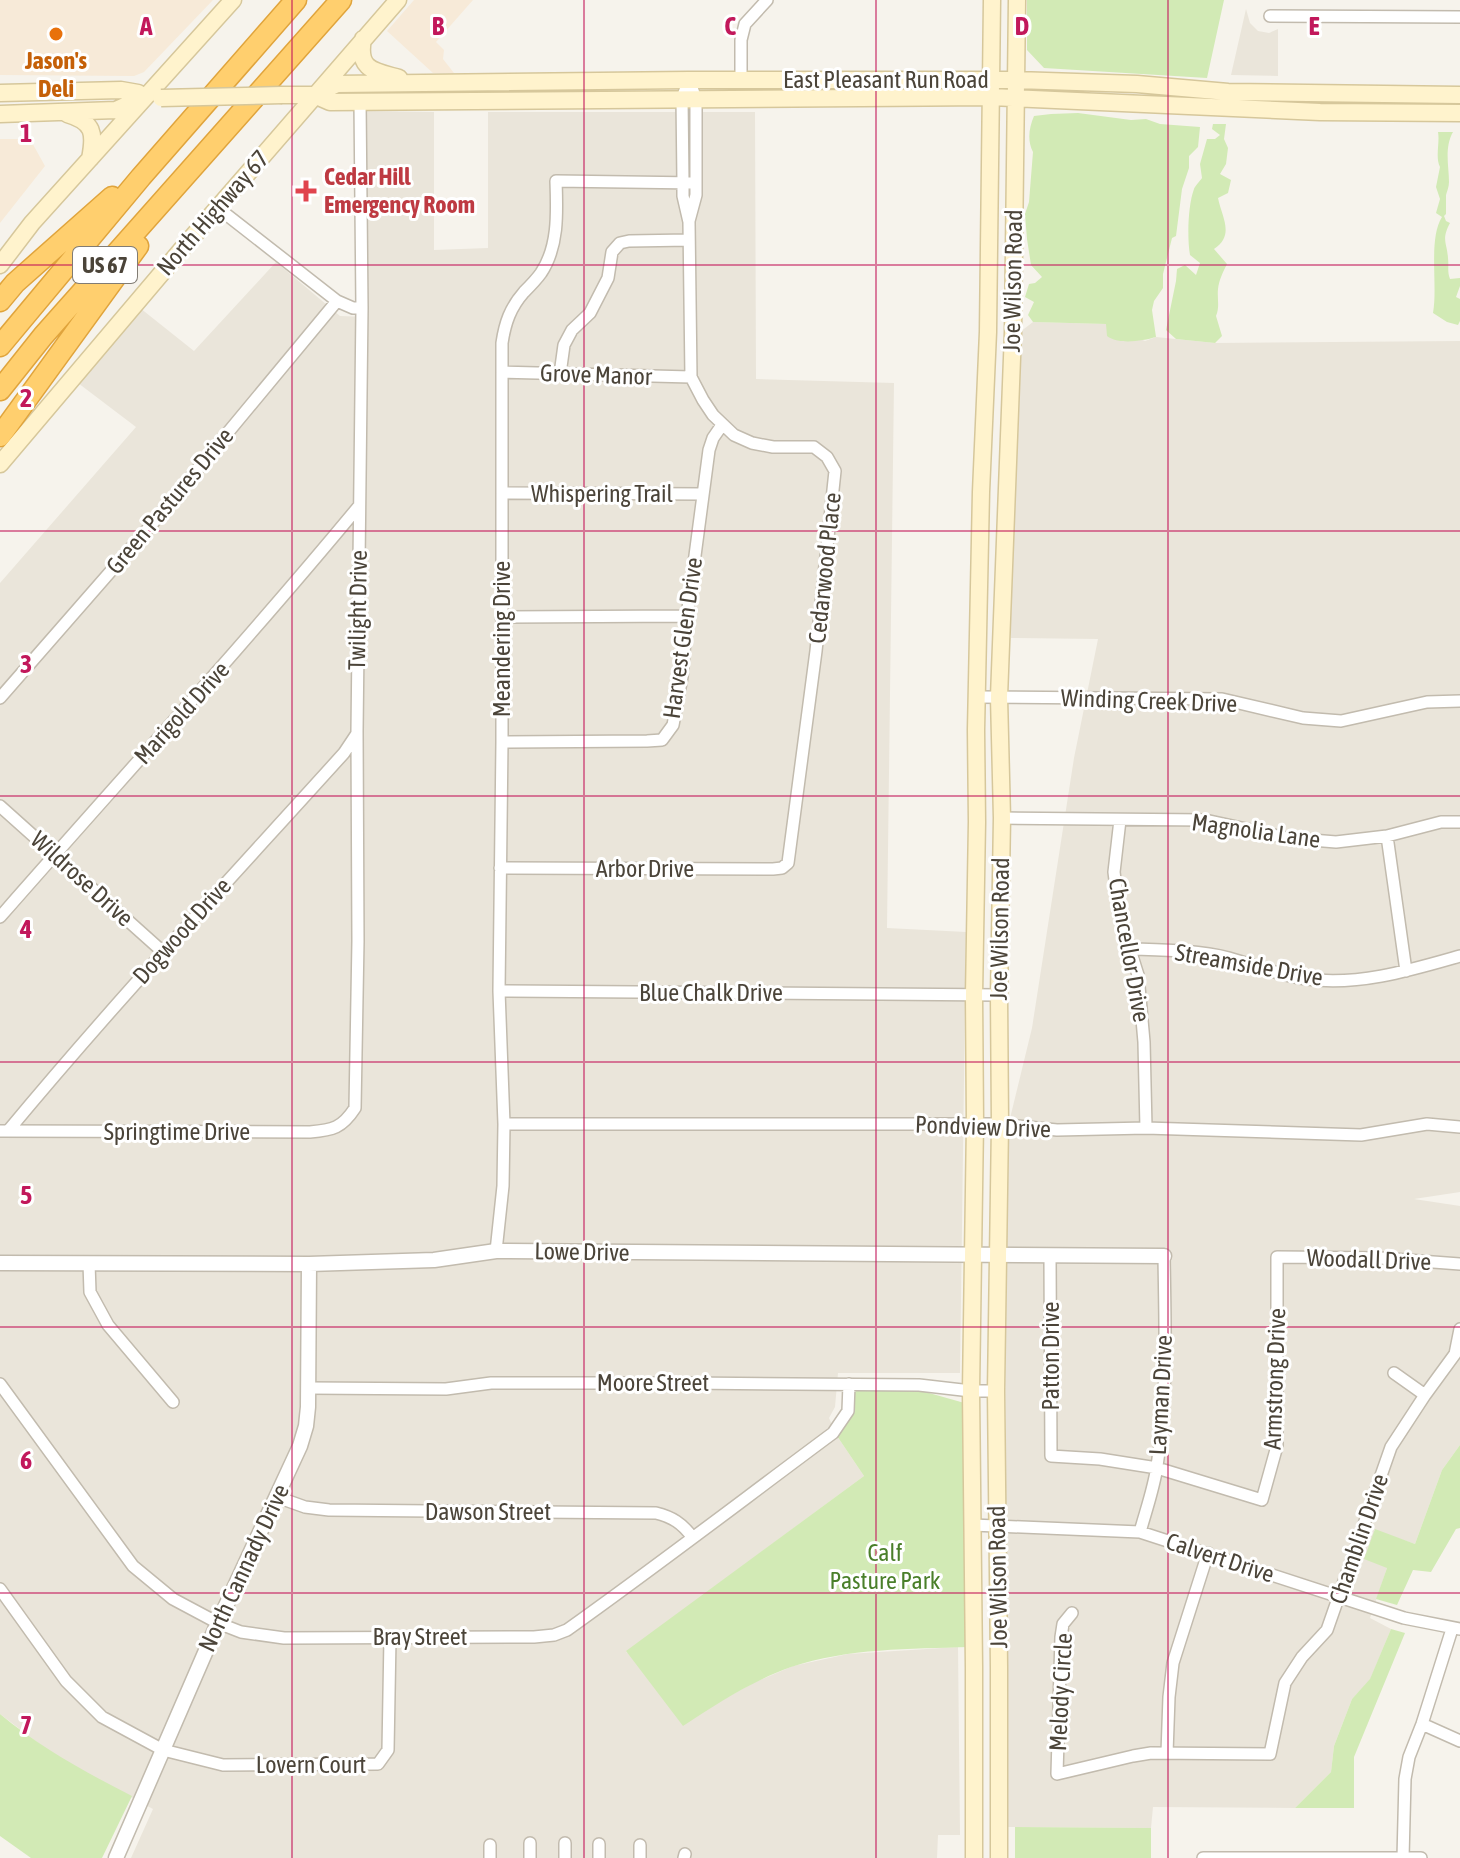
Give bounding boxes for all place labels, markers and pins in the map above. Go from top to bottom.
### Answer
marker: Jason's Deli [47,25,65,43]
place label: Jason's Deli [24,47,88,102]
place label: Cedar Hill Emergency Room [324,163,475,218]
marker: Cedar Hill Emergency Room [295,180,317,202]

